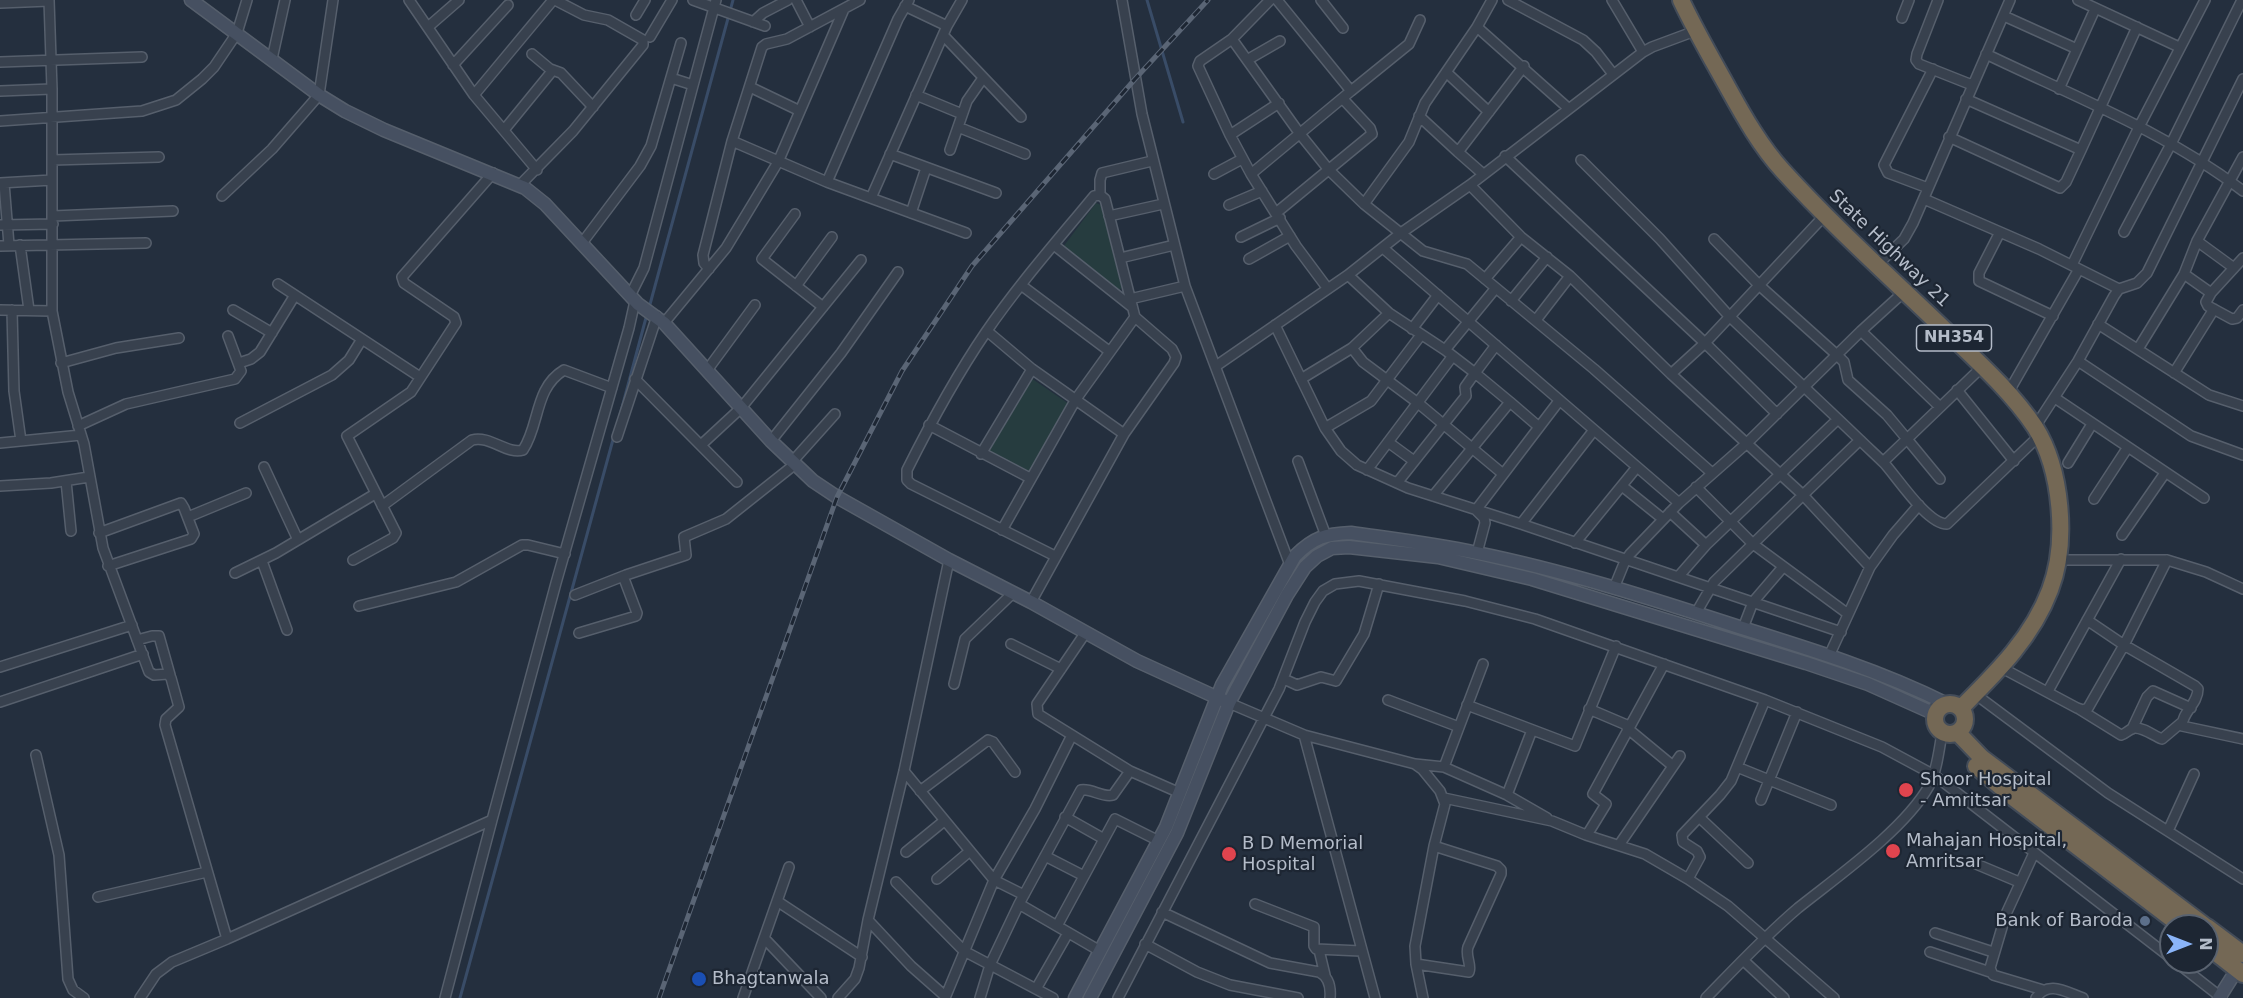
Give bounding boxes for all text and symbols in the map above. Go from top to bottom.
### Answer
street label: State Highway 21 [1824,186,1954,312]
road number: NH354 [1916,325,1992,351]
place label: Shoor Hospital - Amritsar [1920,769,2051,812]
marker: Shoor Hospital - Amritsar [1897,781,1915,799]
place label: Mahajan Hospital, Amritsar [1906,830,2067,872]
place label: B D Memorial Hospital [1242,833,1363,876]
marker: Mahajan Hospital, Amritsar [1884,842,1902,860]
marker: B D Memorial Hospital [1220,845,1238,863]
place label: Bank of Baroda [1995,910,2133,932]
marker: Bank of Baroda [2138,914,2152,928]
north arrow [2159,914,2219,974]
text: N [2196,937,2215,951]
place label: Bhagtanwala [712,968,829,990]
marker: Bhagtanwala [690,970,708,988]

